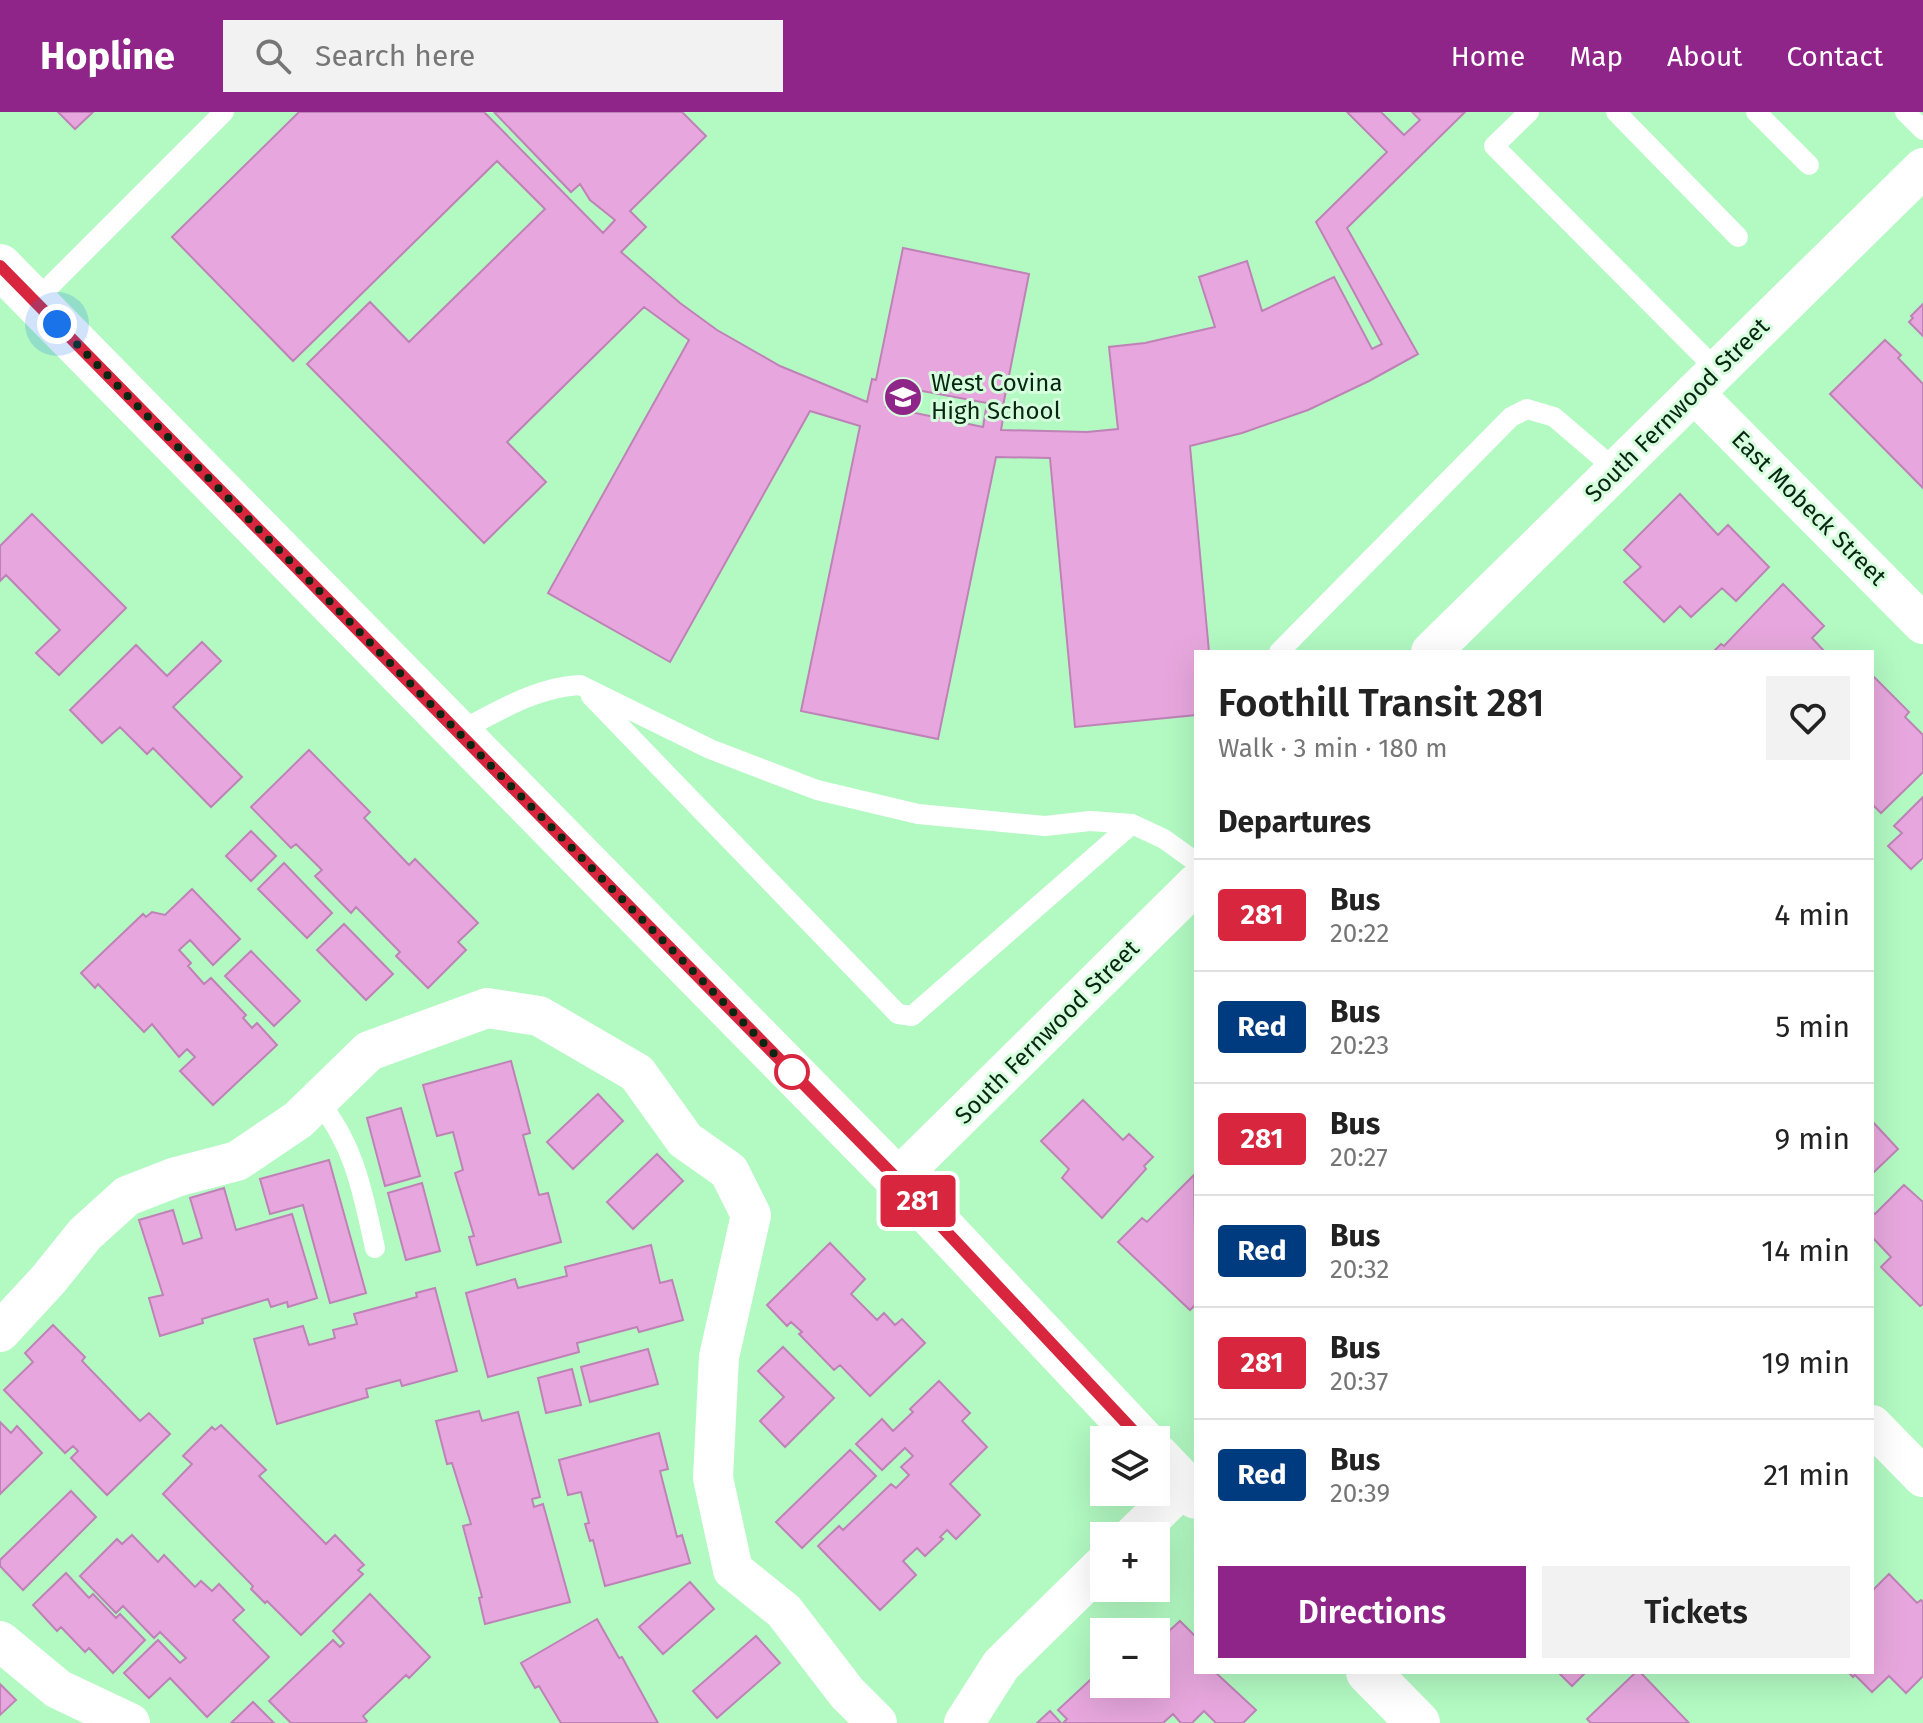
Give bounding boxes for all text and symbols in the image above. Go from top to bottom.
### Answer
search box [223,20,783,92]
text: Hopline [40,33,175,79]
icon: search [251,34,295,78]
text: Search here [315,38,475,74]
text: Home [1451,40,1525,73]
text: Map [1569,40,1623,73]
text: About [1667,40,1742,73]
text: Contact [1786,40,1883,73]
your location [37,304,77,344]
street label: South Fernwood Street [1579,312,1775,508]
place label: West Covina High School [931,369,1062,425]
school or university icon: West Covina High School [882,376,924,418]
street label: East Mobeck Street [1726,425,1892,591]
button: heart [1766,676,1850,760]
text: Foothill Transit 281 [1218,680,1544,726]
text: Walk · 3 min · 180 m [1218,733,1448,764]
text: Departures [1218,804,1371,840]
text: Bus [1330,882,1380,918]
text: 4 min [1774,897,1850,933]
text: 281 [1241,898,1283,931]
text: 20:22 [1330,918,1389,949]
street label: South Fernwood Street [949,934,1145,1130]
text: Bus [1330,994,1380,1030]
text: 5 min [1775,1009,1850,1045]
text: Red [1237,1010,1287,1043]
text: 20:23 [1330,1030,1389,1061]
unlabelled marker [775,1055,809,1089]
text: Bus [1330,1106,1380,1142]
text: 9 min [1775,1121,1850,1157]
text: 281 [1241,1122,1283,1155]
text: 20:27 [1330,1142,1388,1173]
line badge: 281 [872,1175,964,1227]
text: 281 [897,1184,939,1217]
text: Bus [1330,1218,1380,1254]
text: 14 min [1761,1233,1850,1269]
text: Red [1237,1234,1287,1267]
text: 20:32 [1330,1254,1389,1285]
text: Bus [1330,1330,1380,1366]
text: 19 min [1762,1345,1850,1381]
text: 281 [1241,1346,1283,1379]
text: 20:37 [1330,1366,1388,1397]
map controls [1090,1426,1170,1698]
button: layers [1090,1426,1170,1506]
text: Bus [1330,1442,1380,1478]
text: 21 min [1763,1457,1850,1493]
text: Red [1237,1458,1287,1491]
text: 20:39 [1330,1478,1390,1509]
button: + [1090,1522,1170,1602]
button: Directions [1218,1566,1526,1658]
button: Tickets [1542,1566,1850,1658]
button: − [1090,1618,1170,1698]

